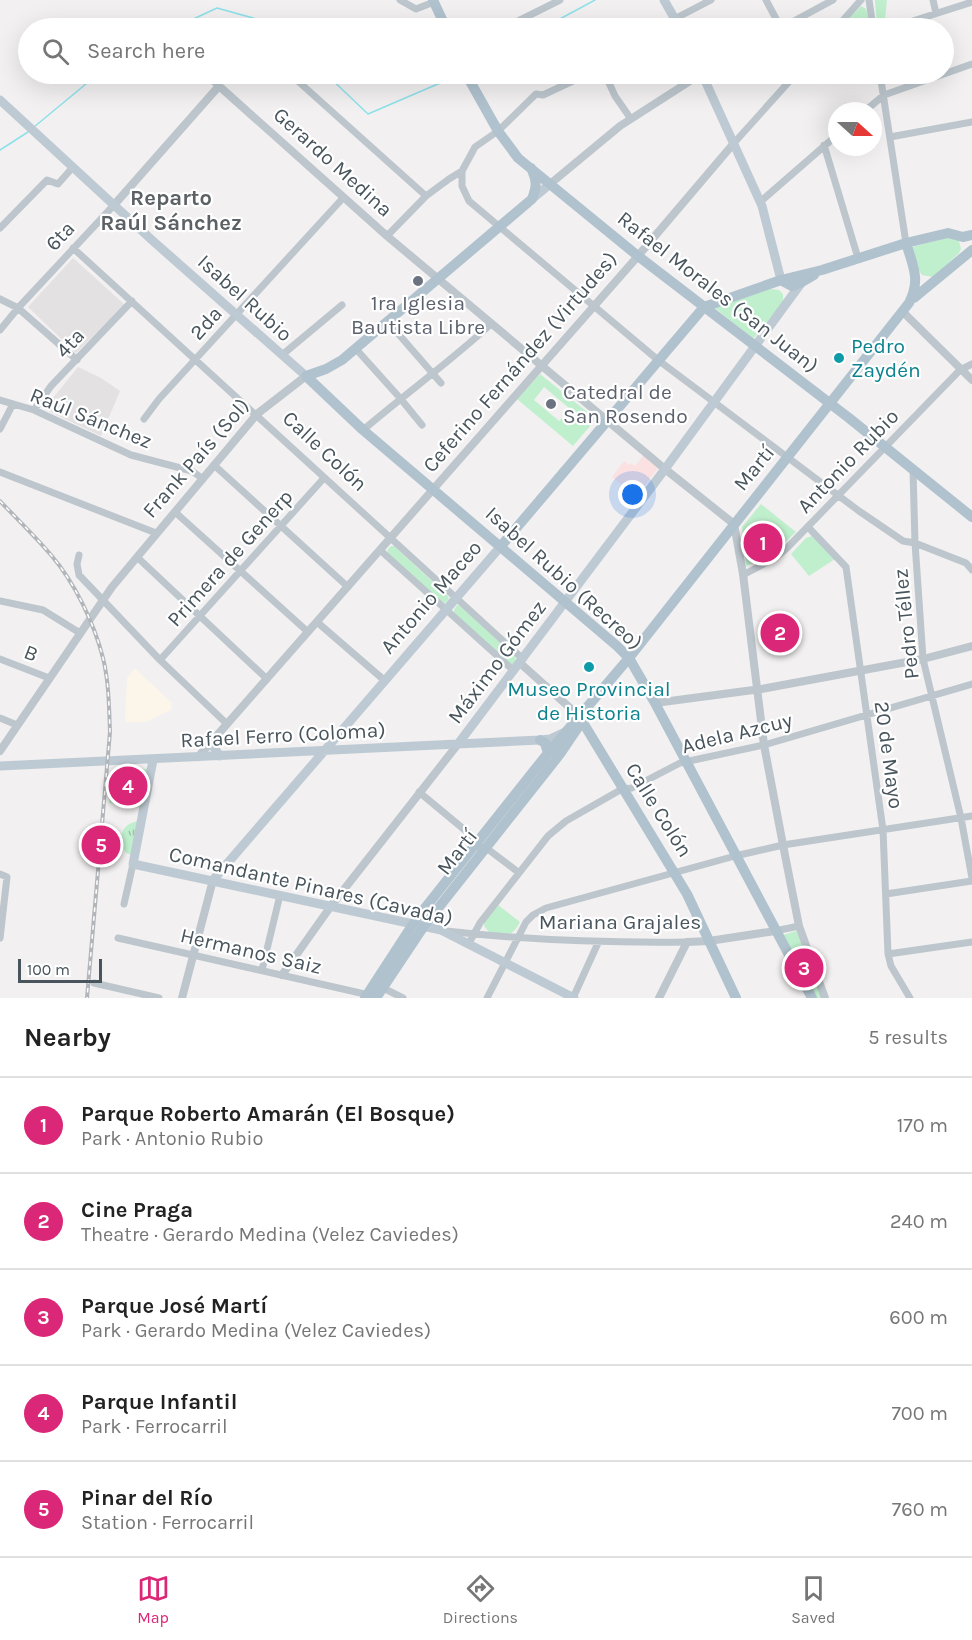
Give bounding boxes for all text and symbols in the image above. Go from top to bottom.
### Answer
search box [18,18,954,84]
icon: search [39,35,72,68]
text: Search here [87,38,205,64]
street label: Gerardo Medina [269,102,397,222]
north arrow [828,102,882,156]
district label: Reparto Raúl Sánchez [100,185,242,236]
street label: Rafael Morales (San Juan) [613,206,823,378]
street label: 6ta [40,216,80,256]
street label: Ceferino Fernández (Virtudes) [418,247,622,477]
street label: Isabel Rubio [193,249,297,347]
marker: 1ra Iglesia Bautista Libre [411,274,425,288]
place label: 1ra Iglesia Bautista Libre [351,291,485,339]
street label: 2da [185,302,227,344]
street label: 4ta [51,323,89,363]
place label: Pedro Zaydén [851,334,921,382]
marker: Pedro Zaydén [832,351,846,365]
place label: Catedral de San Rosendo [563,380,688,428]
street label: Raúl Sánchez [27,383,155,453]
street label: Frank País (Sol) [138,393,254,523]
marker: Catedral de San Rosendo [544,397,558,411]
street label: Antonio Rubio [792,404,904,518]
street label: Calle Colón [278,406,372,496]
street label: Martí [729,440,780,495]
your location [618,480,647,509]
street label: Primera de Generp [162,485,298,631]
street label: Isabel Rubio (Recreo) [481,501,647,655]
pin: 1 [744,520,783,566]
street label: Antonio Maceo [375,536,487,658]
street label: Pedro Téllez [888,567,924,681]
street label: Máximo Gómez [443,596,551,728]
pin: 2 [760,610,800,656]
street label: B [21,639,41,667]
marker: Museo Provincial de Historia [582,660,596,674]
place label: Museo Provincial de Historia [507,677,671,725]
street label: 20 de Mayo [870,700,908,810]
street label: Adela Azcuy [679,708,795,758]
street label: Rafael Ferro (Coloma) [180,718,386,752]
street label: Calle Colón [621,759,697,861]
pin: 4 [108,764,148,808]
pin: 5 [82,822,120,868]
street label: Martí [432,824,483,880]
street label: Comandante Pinares (Cavada) [167,842,455,930]
street label: Mariana Grajales [539,910,701,934]
street label: Hermanos Saiz [178,923,324,979]
pin: 3 [784,946,824,990]
scale bar [18,956,102,983]
text: 100 m [27,960,70,979]
text: Nearby [24,1022,111,1053]
text: 5 results [868,1026,948,1049]
text: Parque Roberto Amarán (El Bosque) [81,1101,455,1127]
text: 1 [40,1114,47,1137]
text: 170 m [897,1114,948,1137]
text: Park · Antonio Rubio [81,1127,263,1150]
text: Cine Praga [81,1197,193,1223]
text: 2 [37,1210,50,1233]
text: 240 m [890,1210,948,1233]
text: Theatre · Gerardo Medina (Velez Caviedes) [81,1223,459,1246]
text: Parque José Martí [81,1293,267,1319]
text: 3 [37,1306,50,1329]
text: 600 m [889,1306,948,1329]
text: Park · Gerardo Medina (Velez Caviedes) [81,1319,431,1342]
text: Parque Infantil [81,1389,237,1415]
text: 4 [38,1402,49,1425]
text: 700 m [891,1402,948,1425]
text: Park · Ferrocarril [81,1415,228,1438]
text: Pinar del Río [81,1485,213,1511]
text: 5 [38,1498,49,1521]
text: 760 m [892,1498,948,1521]
text: Station · Ferrocarril [81,1511,254,1534]
tab: Map [137,1572,170,1627]
tab: Directions [443,1572,518,1627]
tab: Saved [791,1572,835,1627]

